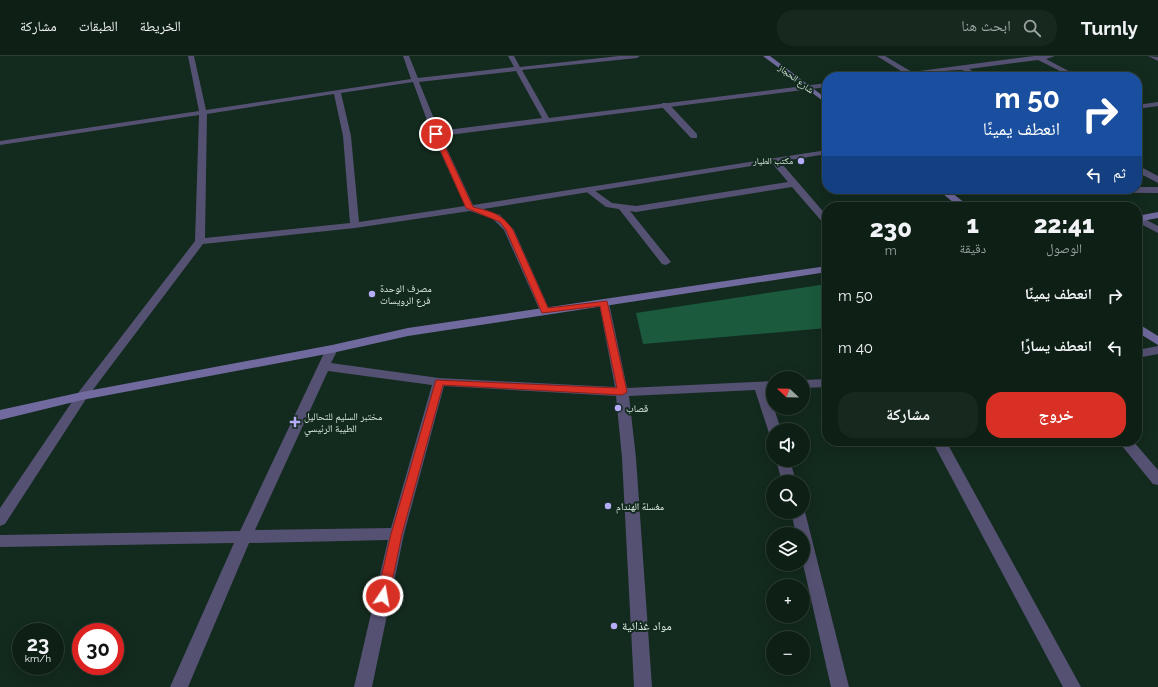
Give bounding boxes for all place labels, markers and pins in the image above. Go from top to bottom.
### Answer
pin [419,117,453,151]
place label: مكتب الطيار [752,156,793,166]
marker: مكتب الطيار [796,156,806,166]
place label: مصرف الوحدة فرع الرويسات [380,283,432,307]
marker: مصرف الوحدة فرع الرويسات [367,289,377,299]
marker: قصاب [613,403,623,413]
place label: قصاب [626,403,648,414]
place label: مختبر السليم للتحاليل الطيبة الرئيسي [304,411,383,436]
marker: مختبر السليم للتحاليل الطيبة الرئيسي [289,416,301,428]
marker: مغسلة الهندام [603,501,613,511]
place label: مغسلة الهندام [616,501,665,514]
place label: مواد غذائية [622,619,672,633]
marker: مواد غذائية [609,621,619,631]

